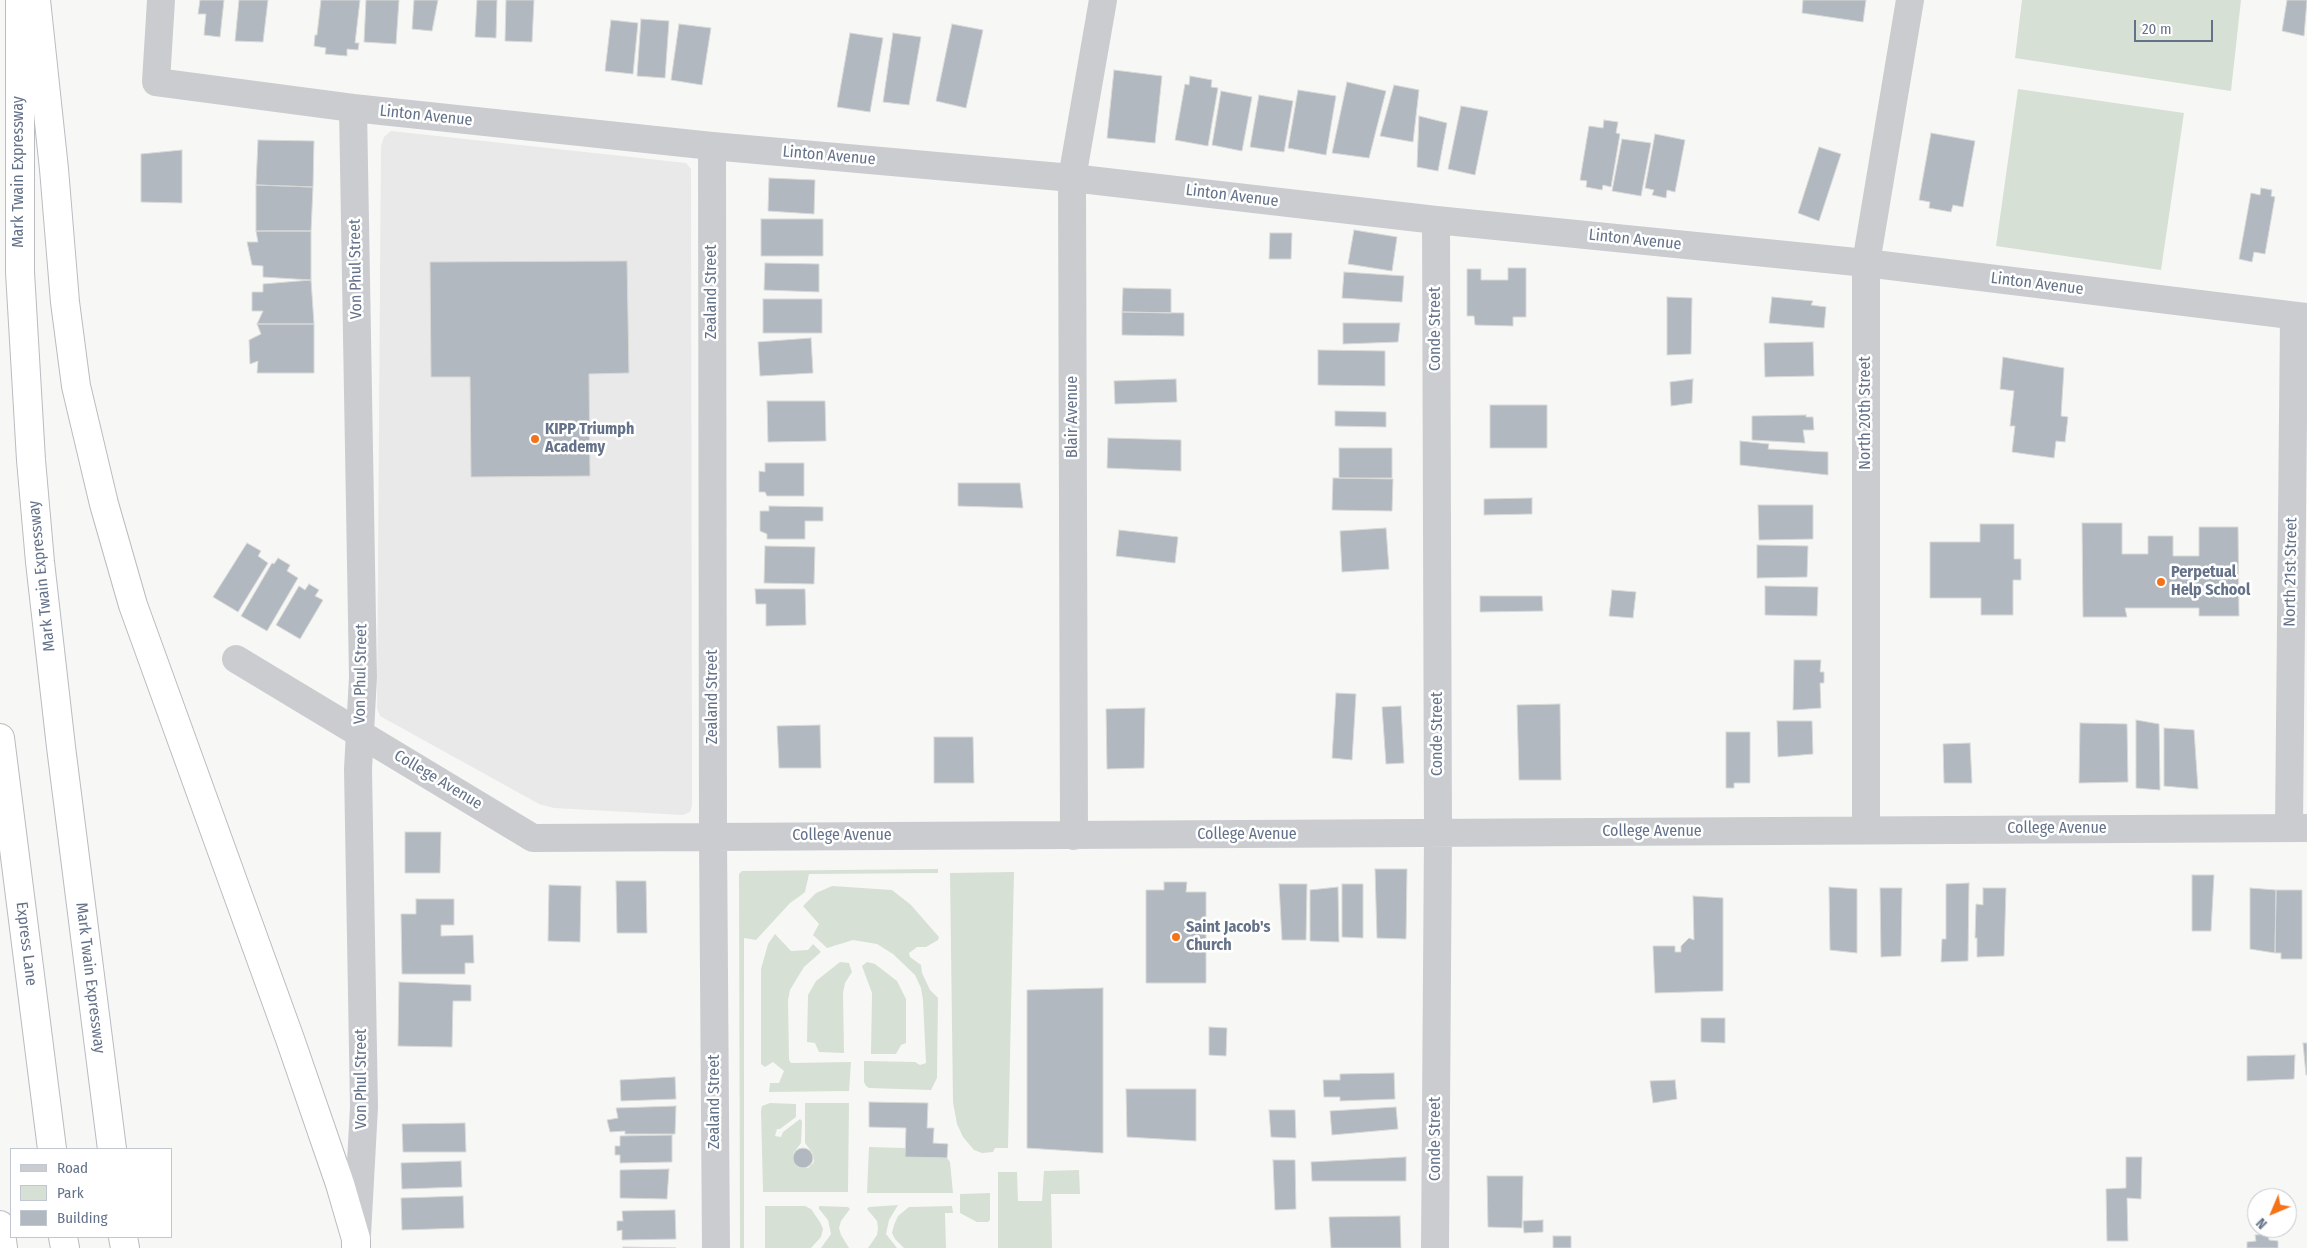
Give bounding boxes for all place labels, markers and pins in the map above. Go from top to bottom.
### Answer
place label: KIPP Triumph Academy [545,420,634,458]
marker: KIPP Triumph Academy [529,433,541,445]
place label: Perpetual Help School [2171,563,2250,601]
marker: Perpetual Help School [2155,576,2167,588]
place label: Saint Jacob's Church [1186,918,1270,956]
marker: Saint Jacob's Church [1170,931,1182,943]

